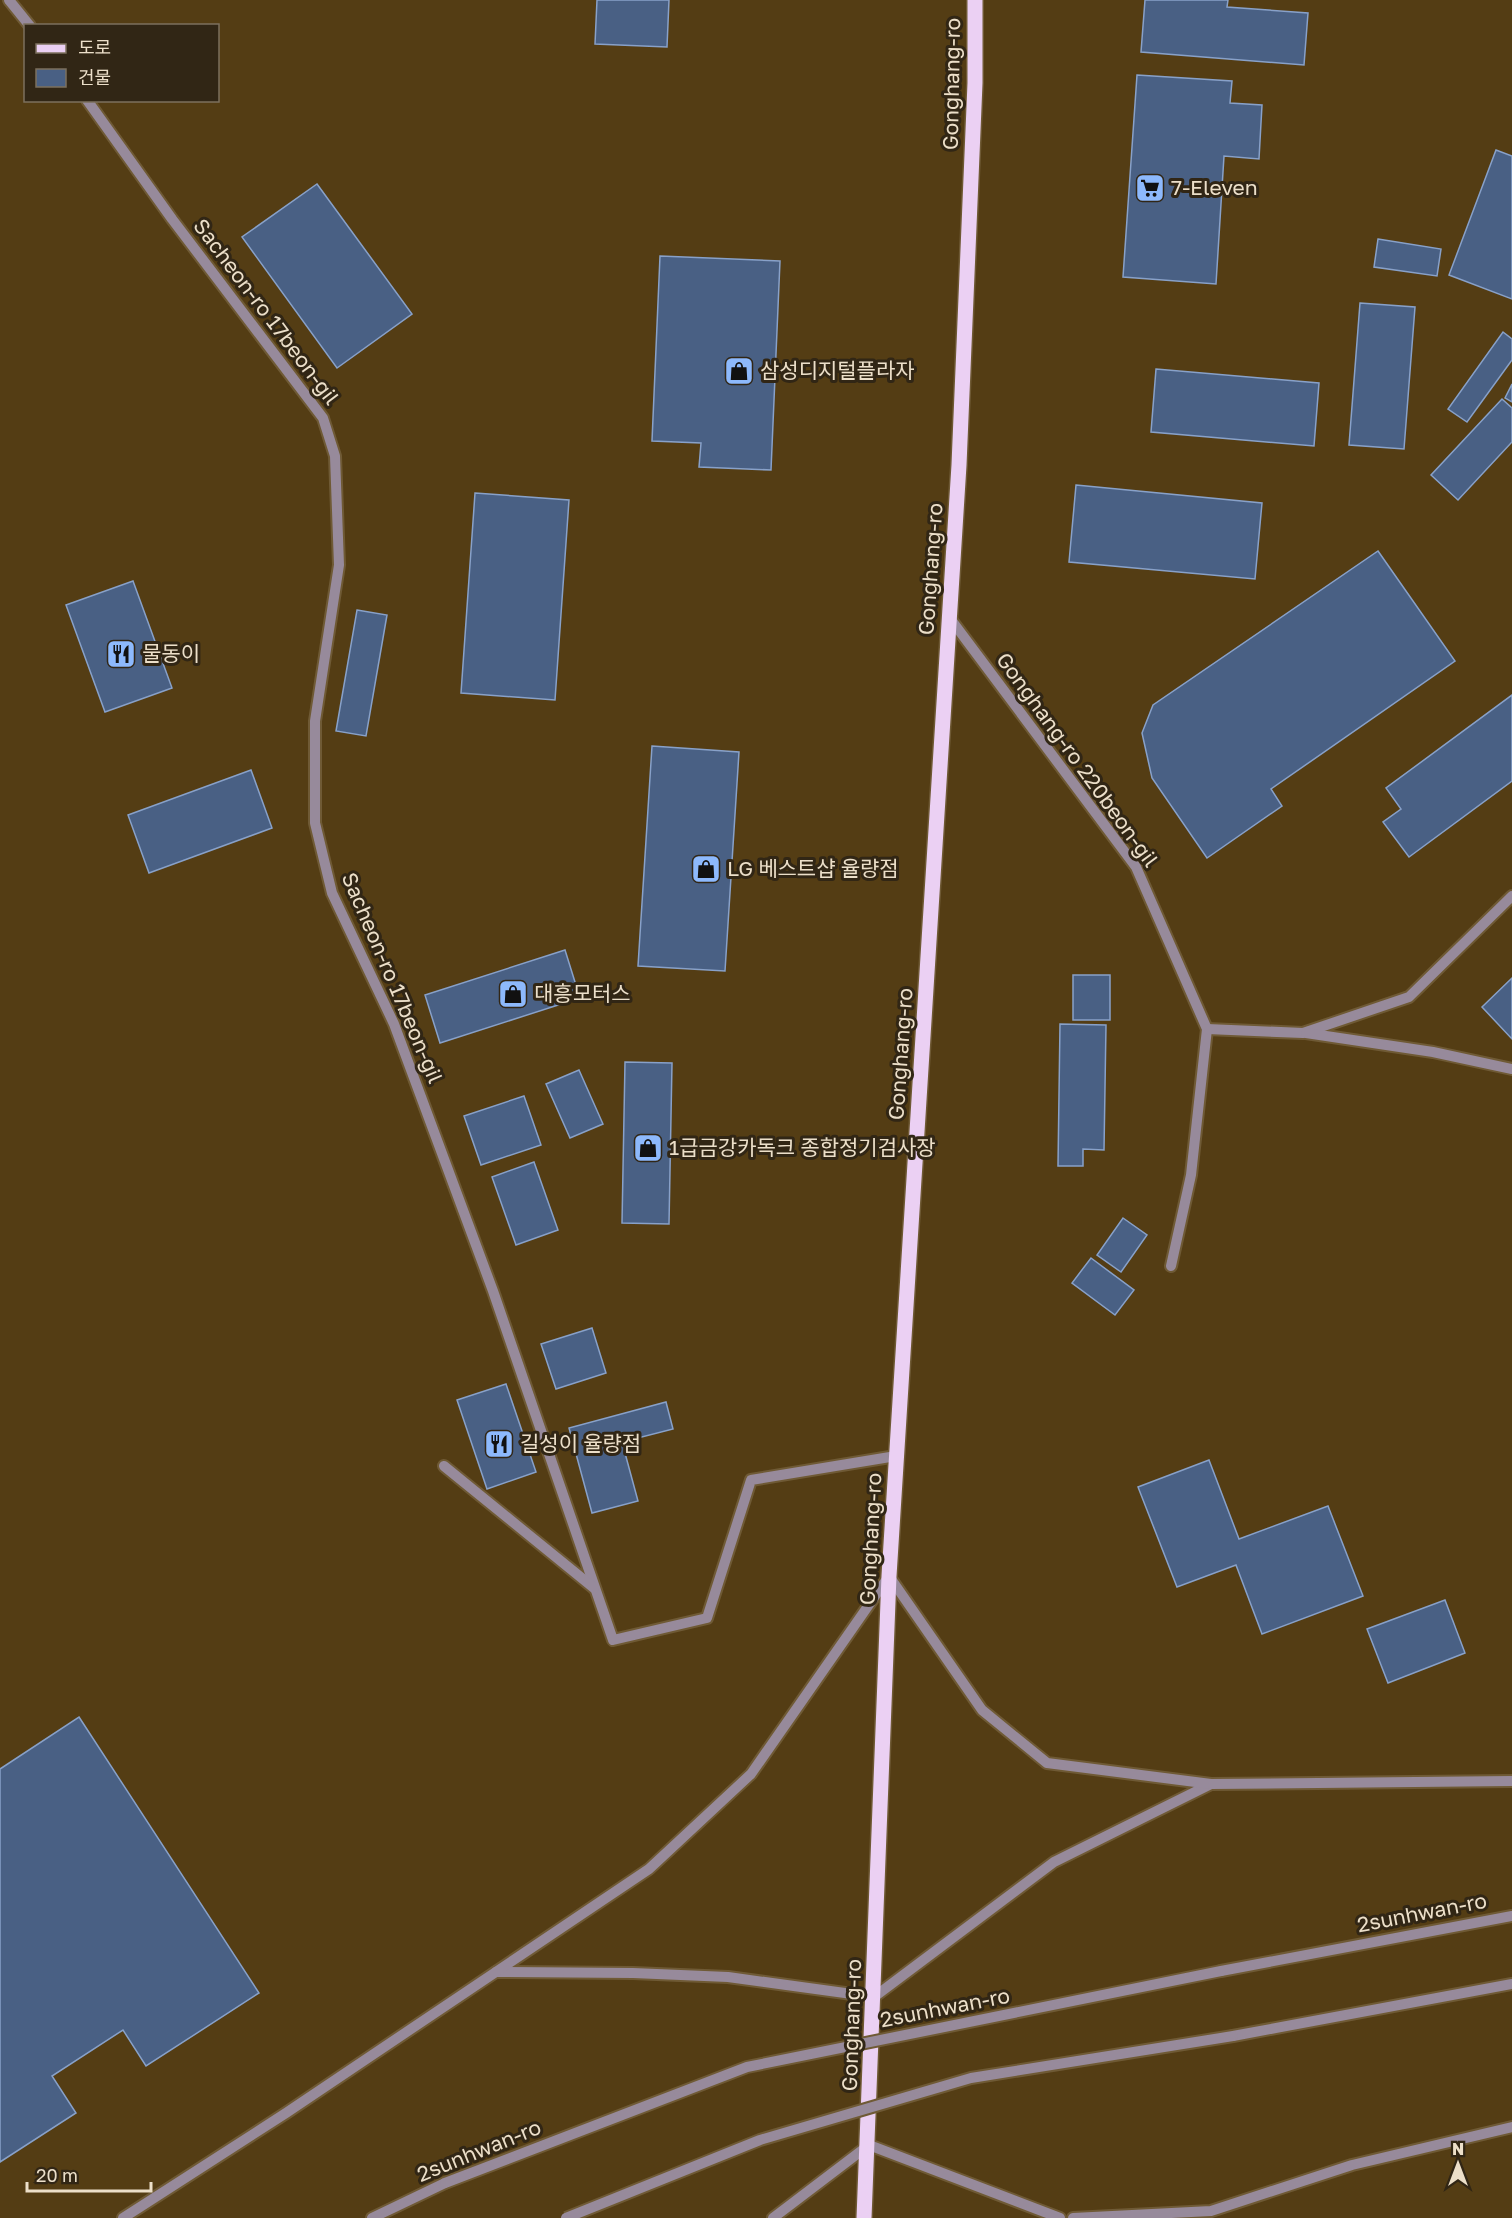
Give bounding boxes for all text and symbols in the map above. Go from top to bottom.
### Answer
street label: Gonghang-ro [937,18,965,150]
legend [24,24,219,102]
text: 도로 [78,36,111,58]
text: 건물 [78,66,111,88]
supermarket icon: 7-Eleven [1134,172,1166,204]
place label: 7-Eleven [1171,174,1258,200]
street label: Sacheon-ro 17beon-gil [188,213,345,410]
shop icon: 삼성디지털플라자 [723,355,755,387]
place label: 삼성디지털플라자 [760,357,915,383]
street label: Gonghang-ro [912,502,948,636]
restaurant icon: 물동이 [105,638,137,670]
place label: 물동이 [142,640,200,666]
street label: Gonghang-ro 220beon-gil [991,647,1164,872]
shop icon: LG 베스트샵 율량점 [690,853,722,885]
place label: LG 베스트샵 율량점 [727,855,899,881]
street label: Sacheon-ro 17beon-gil [337,868,449,1087]
shop icon: 대흥모터스 [497,978,529,1010]
place label: 대흥모터스 [534,980,631,1006]
street label: Gonghang-ro [882,987,918,1121]
shop icon: 1급금강카독크 종합정기검사장 [632,1132,664,1164]
place label: 1급금강카독크 종합정기검사장 [669,1134,936,1160]
restaurant icon: 길성이 율량점 [483,1428,515,1460]
place label: 길성이 율량점 [520,1430,641,1456]
street label: Gonghang-ro [854,1472,886,1606]
street label: 2sunhwan-ro [1355,1887,1489,1937]
street label: Gonghang-ro [836,1958,866,2092]
street label: 2sunhwan-ro [878,1982,1012,2032]
street label: 2sunhwan-ro [413,2113,544,2187]
north arrow [1428,2134,1488,2194]
text: N [1452,2139,1464,2159]
scale bar [27,2155,152,2193]
text: 20 m [36,2164,78,2186]

